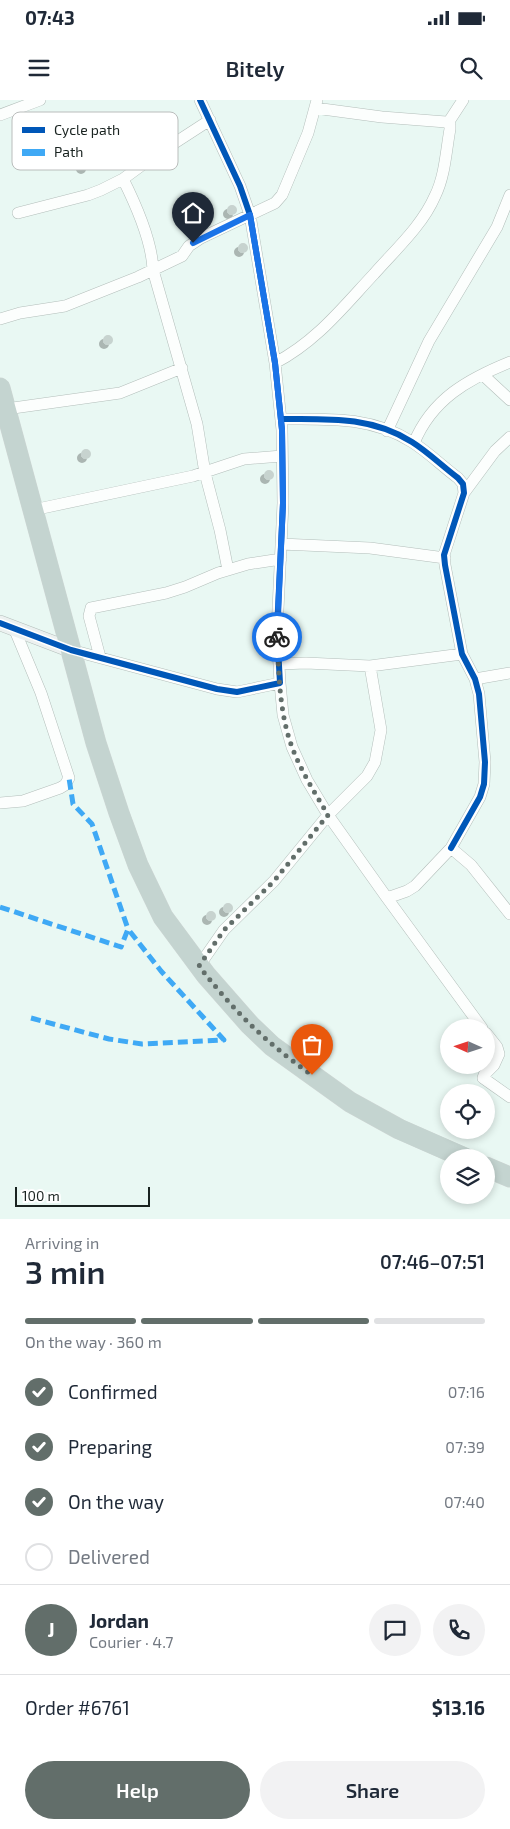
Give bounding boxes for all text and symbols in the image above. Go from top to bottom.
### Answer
text: 07:43 [25,6,75,29]
icon: menu [25,54,53,82]
icon: search [457,54,485,82]
text: Bitely [225,55,285,81]
legend [12,112,178,170]
text: Cycle path [54,121,120,138]
text: Path [54,143,83,160]
pin [172,192,214,243]
icon: home [179,199,207,227]
courier [252,612,302,662]
icon: bike [263,623,291,651]
north arrow [440,1019,495,1074]
map controls [440,1019,495,1204]
pin [291,1024,333,1075]
icon: bag [298,1031,326,1059]
button: locate [440,1084,495,1139]
button: layers [440,1149,495,1204]
scale bar [15,1184,150,1207]
text: 100 m [22,1187,60,1204]
text: Arriving in [25,1233,99,1252]
text: 07:46–07:51 [380,1250,485,1273]
text: 3 min [25,1252,106,1290]
text: On the way · 360 m [25,1332,162,1351]
icon: check [25,1378,53,1406]
text: Confirmed [68,1380,158,1403]
text: 07:16 [448,1382,485,1401]
icon: check [25,1433,53,1461]
text: Preparing [68,1435,152,1458]
text: 07:39 [445,1437,485,1456]
icon: check [25,1488,53,1516]
text: On the way [68,1490,164,1513]
text: 07:40 [444,1492,485,1511]
text: Delivered [68,1545,150,1568]
button: chat [369,1604,421,1656]
button: phone [433,1604,485,1656]
text: Jordan [89,1609,149,1632]
text: J [47,1618,55,1641]
text: Courier · 4.7 [89,1632,173,1651]
text: Order #6761 [25,1696,130,1719]
text: $13.16 [432,1696,485,1719]
button: Help [25,1761,250,1819]
button: Share [260,1761,485,1819]

